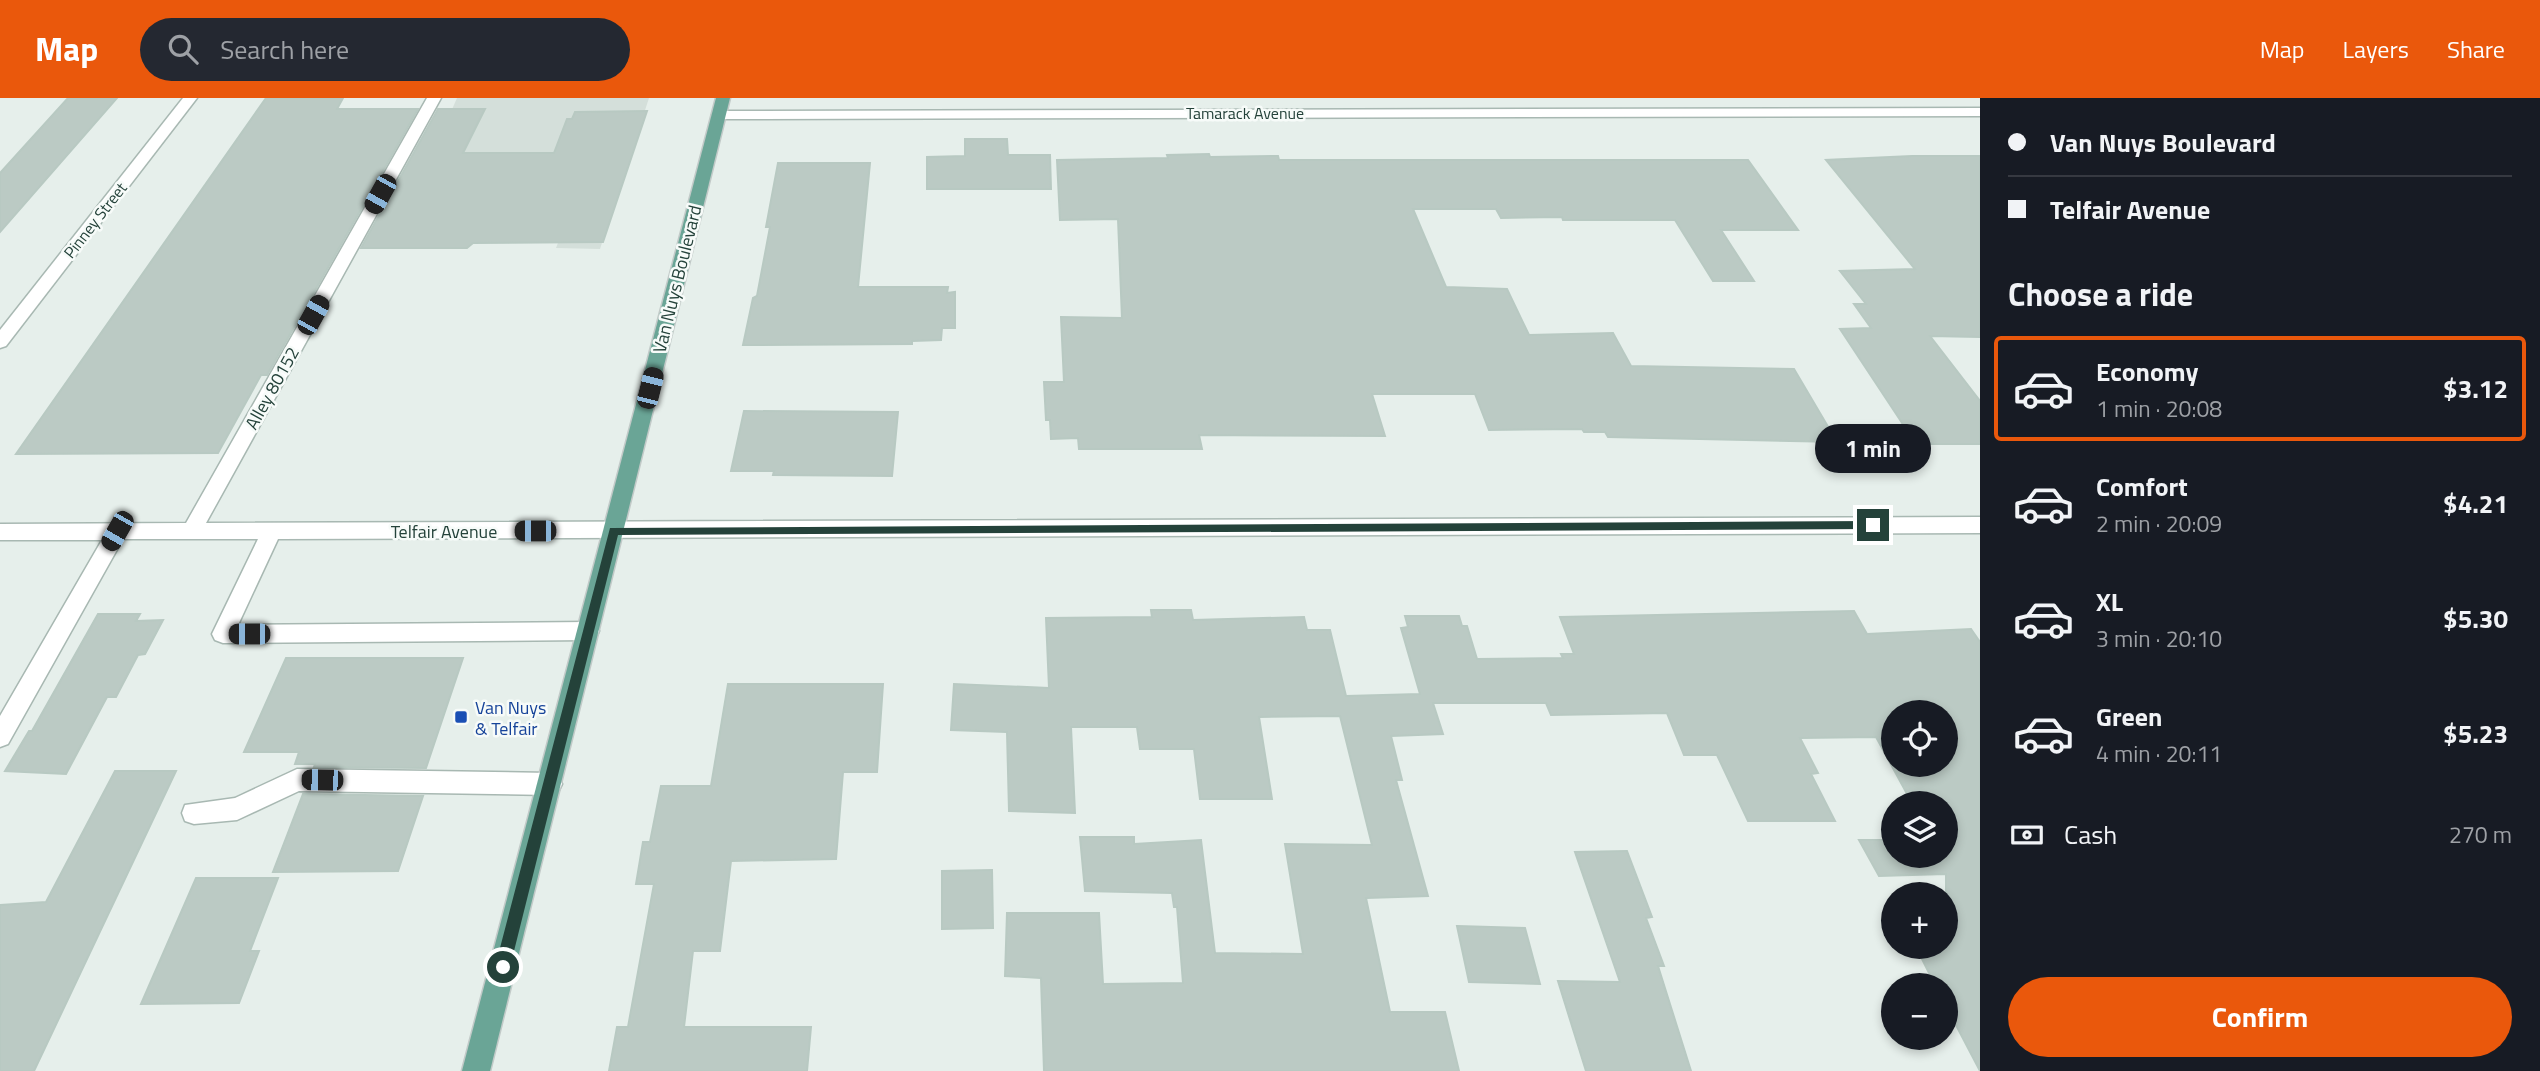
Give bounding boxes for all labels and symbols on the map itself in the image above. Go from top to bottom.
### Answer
street label: Tamarack Avenue [1186,101,1304,125]
car [361,171,400,217]
street label: Pinney Street [58,177,133,263]
street label: Van Nuys Boulevard [646,202,708,356]
car [294,292,333,338]
street label: Alley 80152 [238,342,306,434]
car [635,365,666,411]
callout: 1 min [1815,424,1931,472]
car [98,508,137,554]
route end [1857,509,1889,541]
street label: Telfair Avenue [391,518,497,545]
car [515,521,557,542]
car [229,624,271,645]
place label: Van Nuys & Telfair [475,694,546,742]
marker: Van Nuys & Telfair [453,709,469,725]
car [301,769,344,791]
route start [487,951,519,983]

